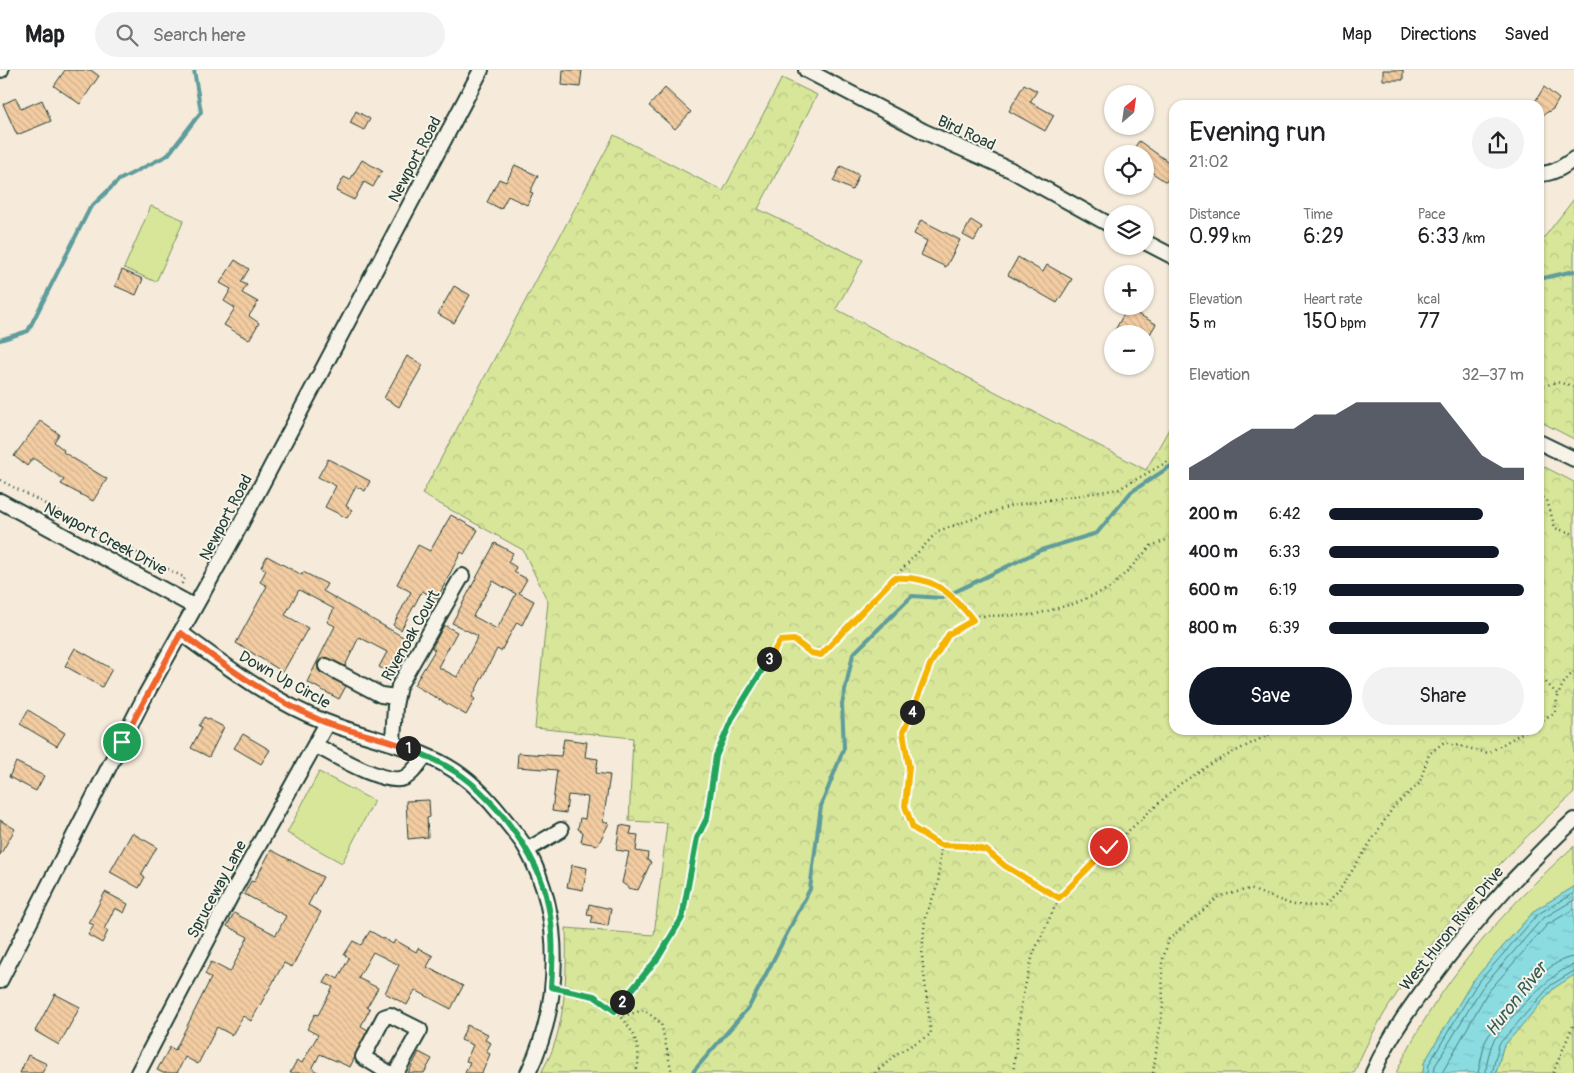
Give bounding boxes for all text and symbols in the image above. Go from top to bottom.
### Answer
search box [95,12,445,57]
text: Map [25,20,65,49]
icon: search [113,21,141,49]
text: Search here [153,23,246,47]
text: Map [1342,23,1372,46]
text: Directions [1400,23,1476,46]
text: Saved [1504,23,1549,46]
north arrow [1104,85,1154,135]
map controls [1104,85,1154,375]
street label: Bird Road [934,111,999,155]
street label: Newport Road [384,113,446,206]
text: Evening run [1189,115,1326,150]
button: share [1472,117,1524,169]
button: locate [1104,145,1154,195]
text: 21:02 [1189,152,1228,172]
button: layers [1104,205,1154,255]
text: Distance [1189,206,1240,223]
text: Time [1303,206,1333,223]
text: Pace [1418,206,1445,223]
text: 0.99 [1189,223,1230,250]
text: 6:29 [1303,223,1344,250]
text: 6:33 [1418,223,1459,250]
text: km [1230,230,1251,247]
text: /km [1459,230,1485,247]
button: + [1104,265,1154,315]
text: Elevation [1189,291,1242,308]
text: Heart rate [1303,291,1362,308]
text: kcal [1418,291,1440,308]
text: 5 [1189,308,1200,335]
text: 150 [1303,308,1337,335]
text: 77 [1418,308,1440,335]
text: m [1200,315,1216,332]
text: bpm [1337,315,1366,332]
button: − [1104,325,1154,375]
text: Elevation [1189,365,1250,385]
text: 32–37 m [1462,365,1524,385]
street label: Newport Road [195,471,257,564]
street label: Newport Creek Drive [41,498,171,580]
text: 200 m [1189,504,1237,524]
text: 6:42 [1269,504,1301,524]
text: 400 m [1189,542,1238,562]
text: 6:33 [1269,542,1300,562]
text: 600 m [1189,580,1238,600]
text: 6:19 [1269,580,1297,600]
street label: Rivenoak Court [378,586,445,685]
text: 800 m [1189,618,1237,638]
text: 6:39 [1269,618,1300,638]
street label: Down Up Circle [235,646,334,713]
pin: 3 [756,646,782,672]
text: 3 [766,651,773,668]
button: Save [1189,667,1352,725]
button: Share [1362,667,1524,725]
pin: 4 [900,700,924,724]
text: 4 [908,704,917,721]
pin [101,721,143,763]
icon: arrive [108,728,136,756]
pin: 1 [396,736,420,760]
text: 1 [406,740,411,757]
pin [1088,826,1130,868]
icon: check [1095,833,1123,861]
street label: Spruceway Lane [183,837,251,942]
street label: West Huron River Drive [1395,862,1508,995]
water label: Huron River [1480,956,1554,1041]
pin: 2 [610,990,634,1014]
text: 2 [619,994,626,1011]

